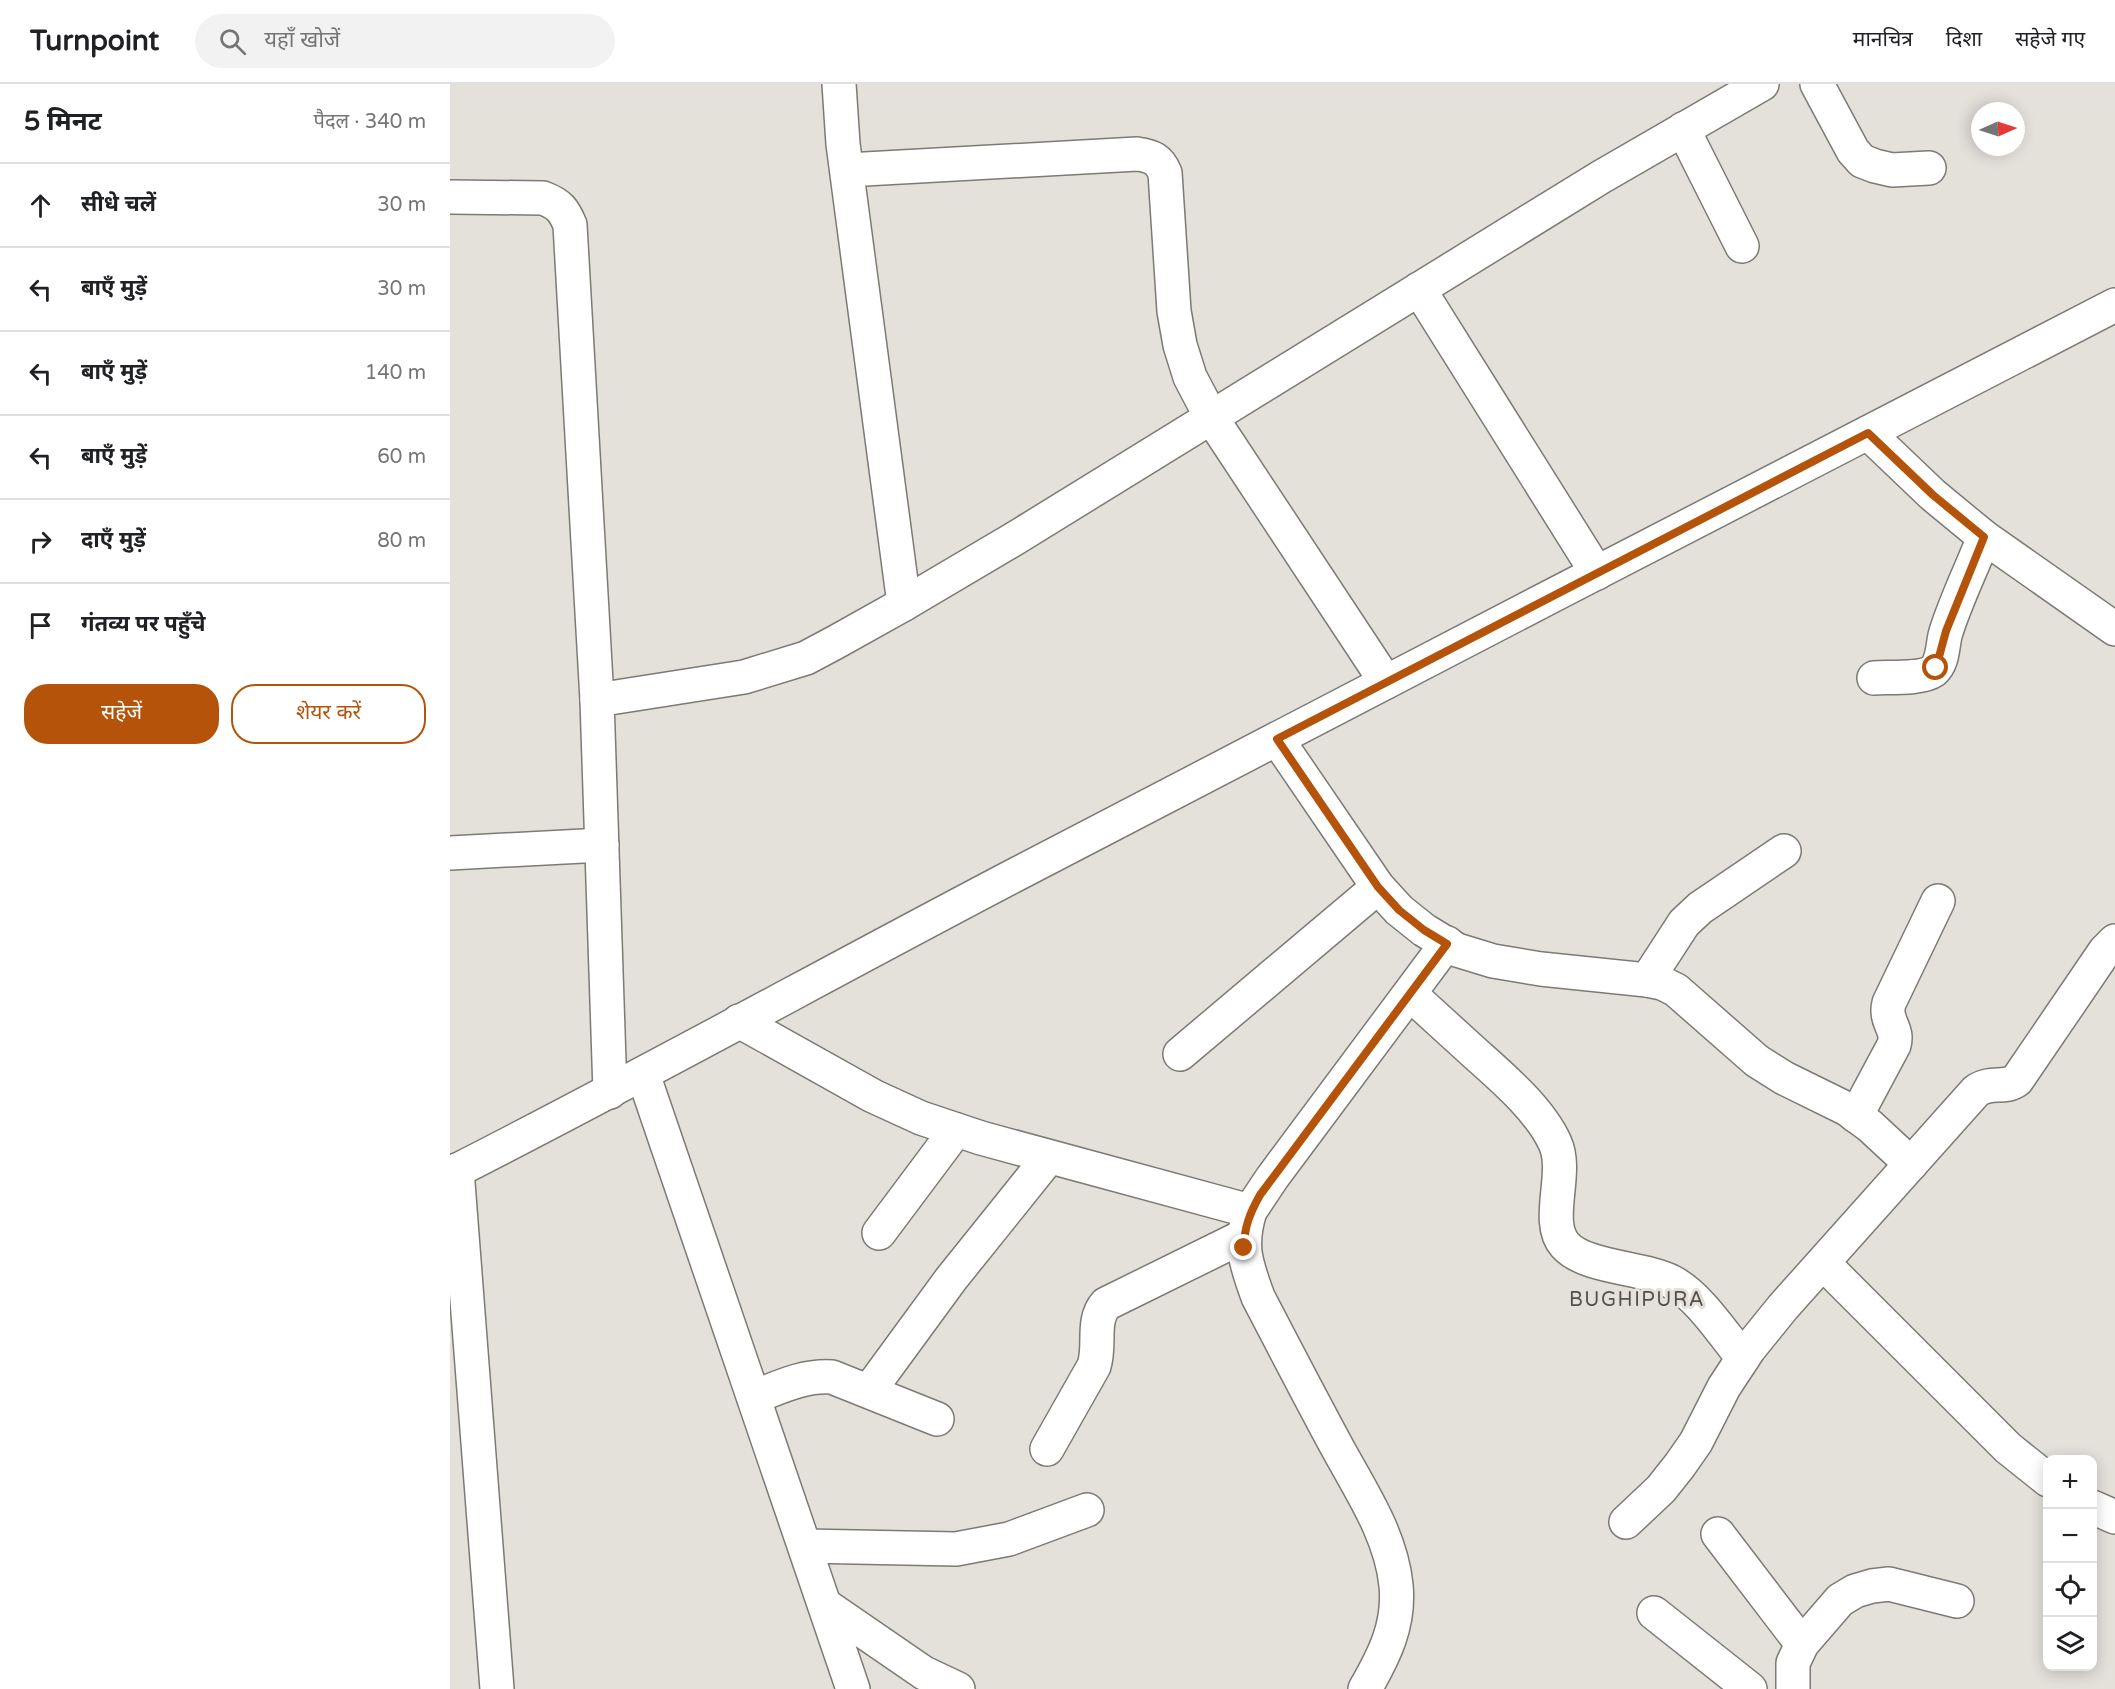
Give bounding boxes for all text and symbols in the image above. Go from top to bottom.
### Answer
search box [195,14,615,68]
text: Turnpoint [30,24,159,58]
icon: search [216,25,249,58]
text: यहाँ खोजें [264,27,340,53]
text: मानचित्र [1853,27,1913,52]
text: दिशा [1946,27,1982,52]
text: सहेजे गए [2015,27,2085,52]
north arrow [1971,102,2025,156]
text: 5 मिनट [24,106,102,137]
text: पैदल · 340 m [314,110,426,134]
icon: ahead [24,189,57,222]
text: सीधे चलें [81,191,156,217]
text: 30 m [377,193,426,217]
icon: left [24,273,57,306]
text: बाएँ मुड़ें [81,275,147,301]
text: 30 m [377,277,426,301]
icon: left [24,357,57,390]
text: बाएँ मुड़ें [81,359,147,385]
text: 140 m [365,361,426,385]
icon: left [24,441,57,474]
text: बाएँ मुड़ें [81,443,147,469]
text: 60 m [377,445,426,469]
icon: right [24,525,57,558]
text: दाएँ मुड़ें [81,527,146,553]
text: 80 m [377,529,426,553]
icon: arrive [24,609,57,642]
text: गंतव्य पर पहुँचे [81,611,206,637]
route start [1922,654,1948,680]
button: सहेजें [24,684,219,744]
button: शेयर करें [231,684,426,744]
route end [1230,1234,1256,1260]
district label: BUGHIPURA [1569,1288,1705,1312]
map controls [2043,1455,2097,1671]
button: + [2043,1455,2097,1509]
button: − [2043,1509,2097,1563]
button: locate [2043,1563,2097,1617]
button: layers [2043,1617,2097,1671]

